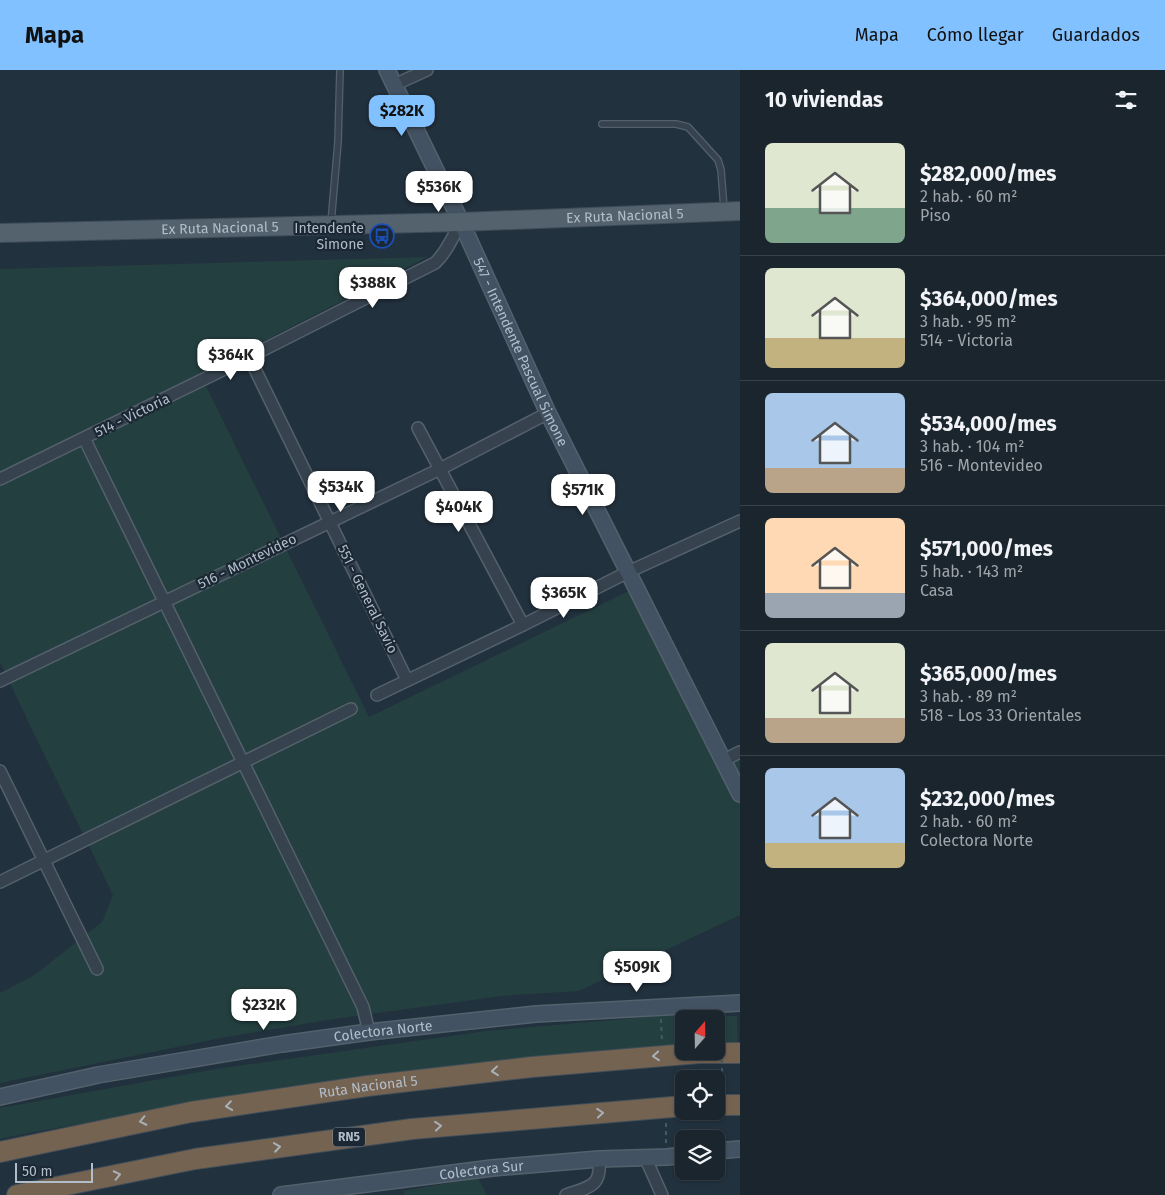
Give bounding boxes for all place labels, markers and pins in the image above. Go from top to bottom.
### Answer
pin: $282K [367,94,437,137]
pin: $536K [404,170,474,213]
place label: Intendente Simone [294,220,364,253]
bus stop icon: Intendente Simone [369,223,395,249]
pin: $388K [338,266,408,309]
pin: $364K [196,338,266,381]
pin: $534K [306,470,376,513]
pin: $571K [548,474,618,516]
pin: $404K [424,490,494,533]
pin: $365K [529,576,599,619]
pin: $509K [602,950,672,993]
pin: $232K [229,988,299,1031]

